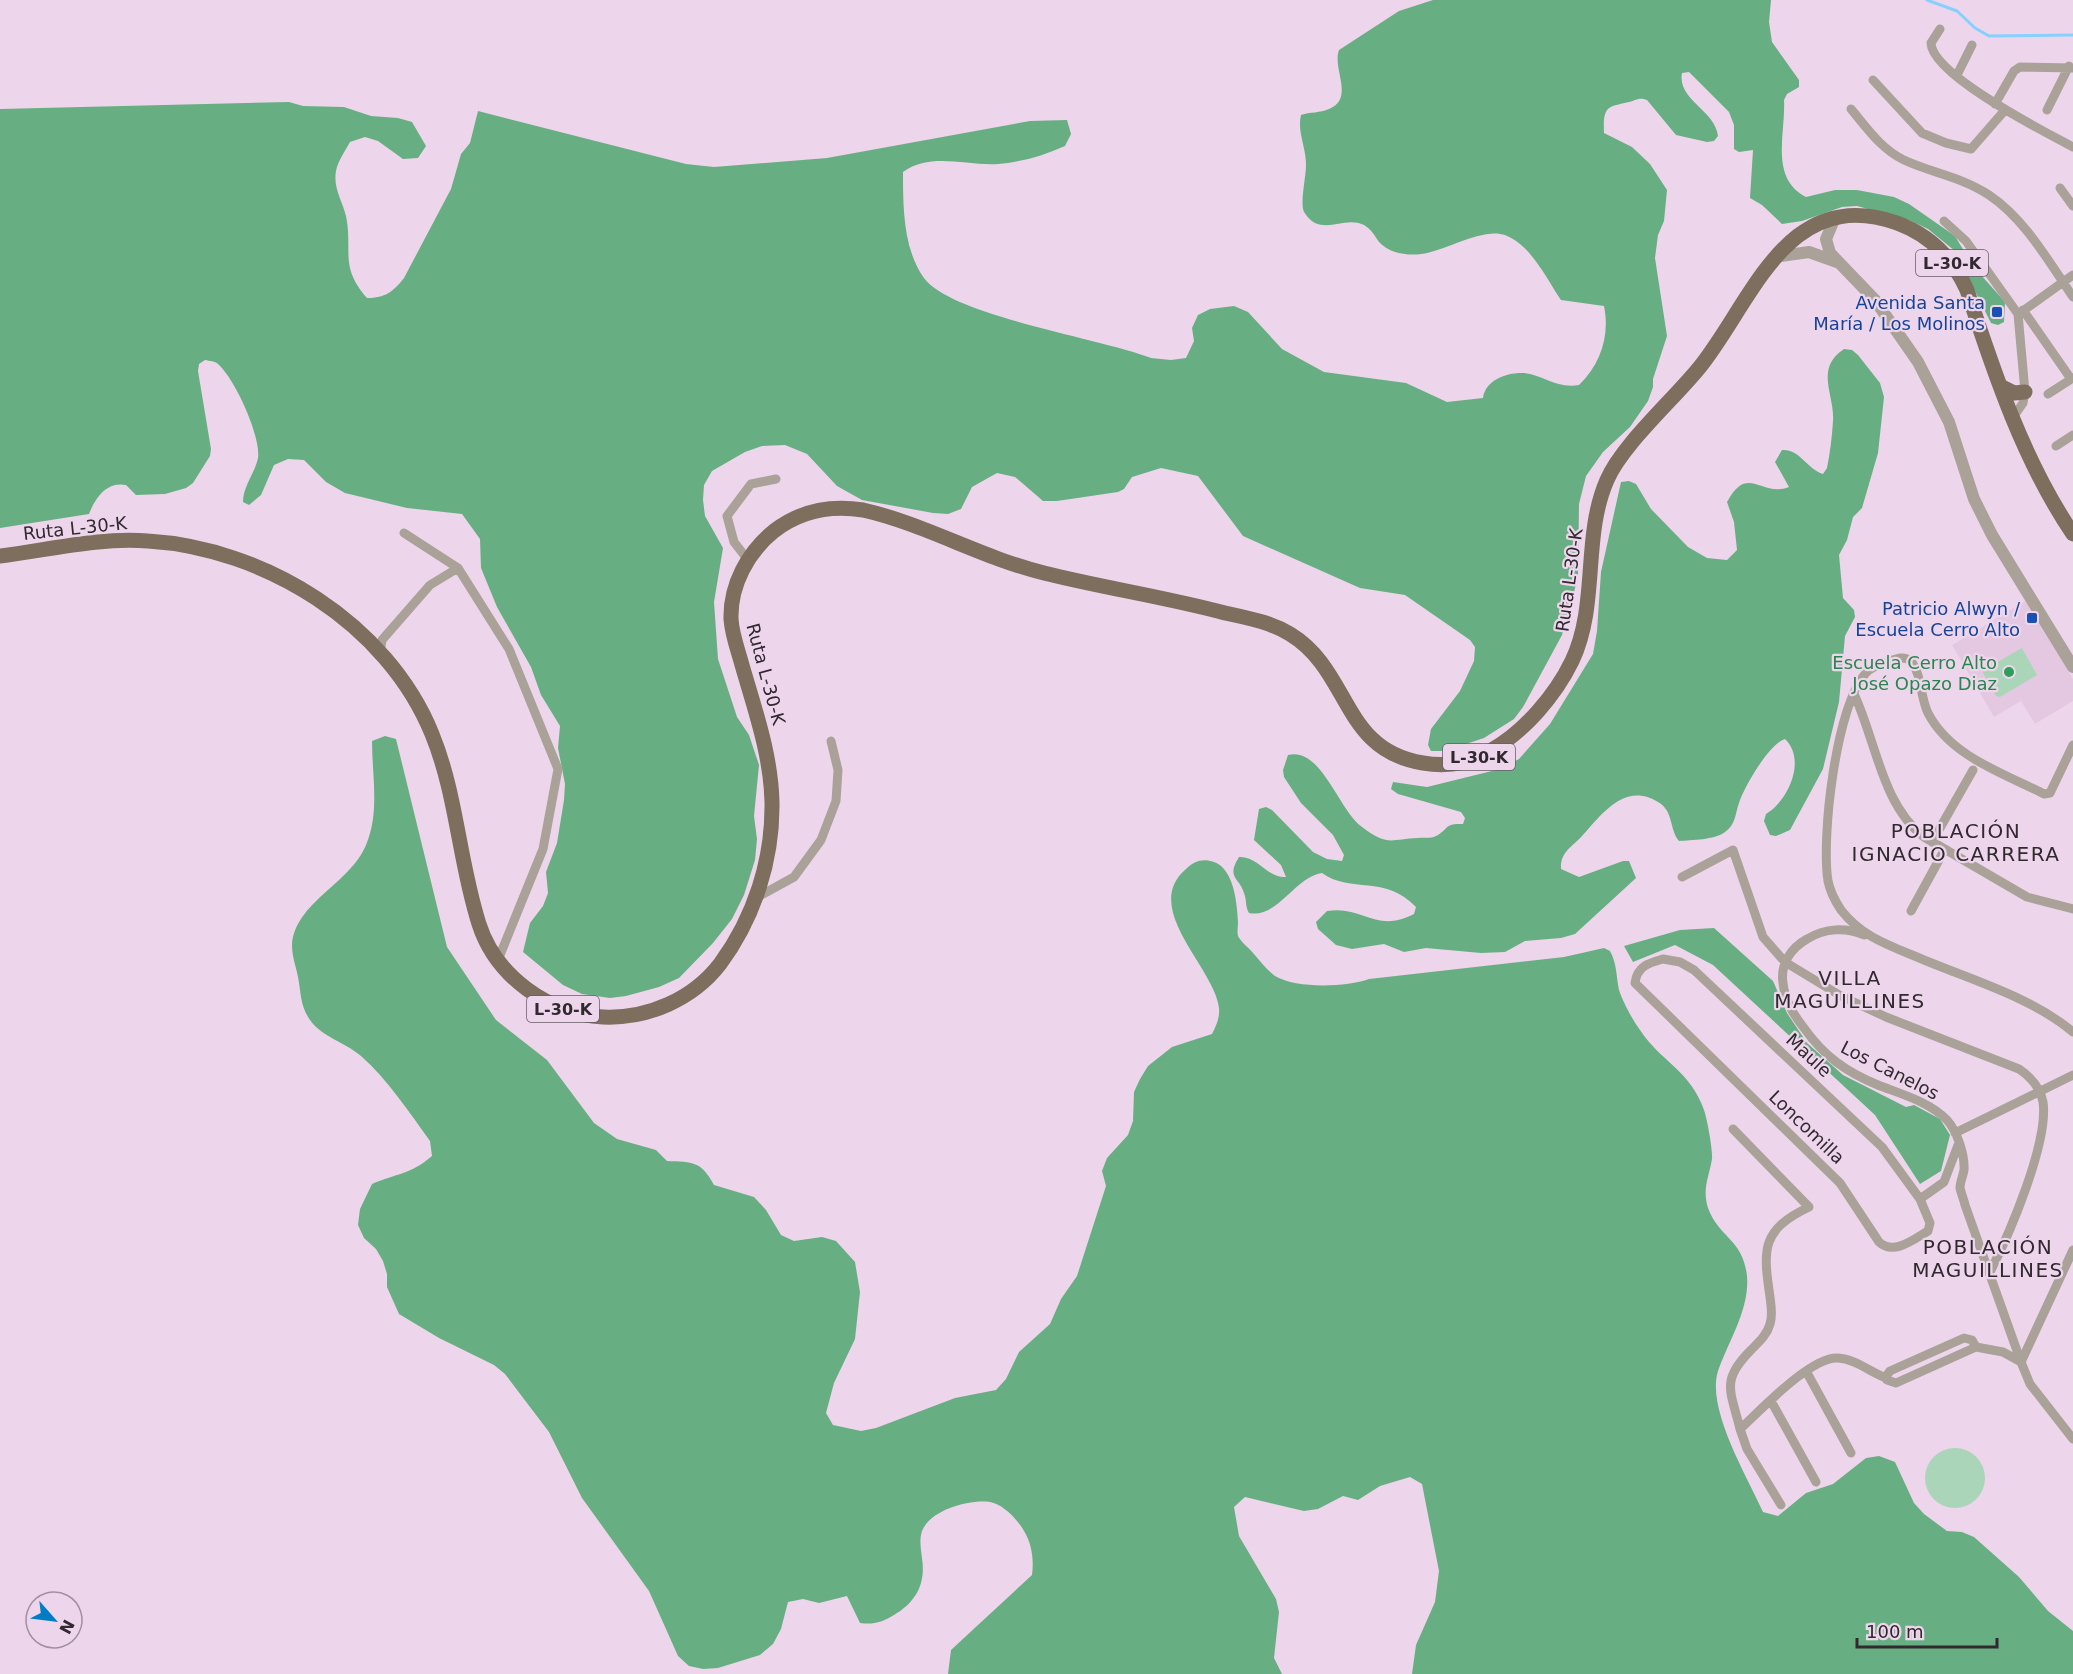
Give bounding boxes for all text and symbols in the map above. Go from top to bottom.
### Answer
road number: L-30-K [1916,250,1988,276]
place label: Avenida Santa María / Los Molinos [1813,292,1985,334]
marker: Avenida Santa María / Los Molinos [1990,305,2004,319]
street label: Ruta L-30-K [22,512,129,544]
street label: Ruta L-30-K [1551,526,1587,633]
place label: Patricio Alwyn / Escuela Cerro Alto [1855,598,2021,640]
marker: Patricio Alwyn / Escuela Cerro Alto [2025,611,2039,625]
street label: Ruta L-30-K [742,621,790,728]
place label: Escuela Cerro Alto José Opazo Diaz [1832,652,1997,694]
marker: Escuela Cerro Alto José Opazo Diaz [2002,665,2016,679]
road number: L-30-K [1443,744,1515,770]
district label: POBLACIÓN IGNACIO CARRERA [1852,819,2061,866]
district label: VILLA MAGUILLINES [1774,966,1926,1013]
road number: L-30-K [527,996,599,1022]
street label: Maule [1782,1029,1836,1081]
street label: Los Canelos [1837,1036,1943,1104]
street label: Loncomilla [1765,1086,1849,1168]
district label: POBLACIÓN MAGUILLINES [1912,1235,2064,1282]
north arrow [24,1590,84,1650]
scale bar [1857,1611,1996,1649]
text: N [55,1616,78,1637]
text: 100 m [1866,1621,1924,1642]

